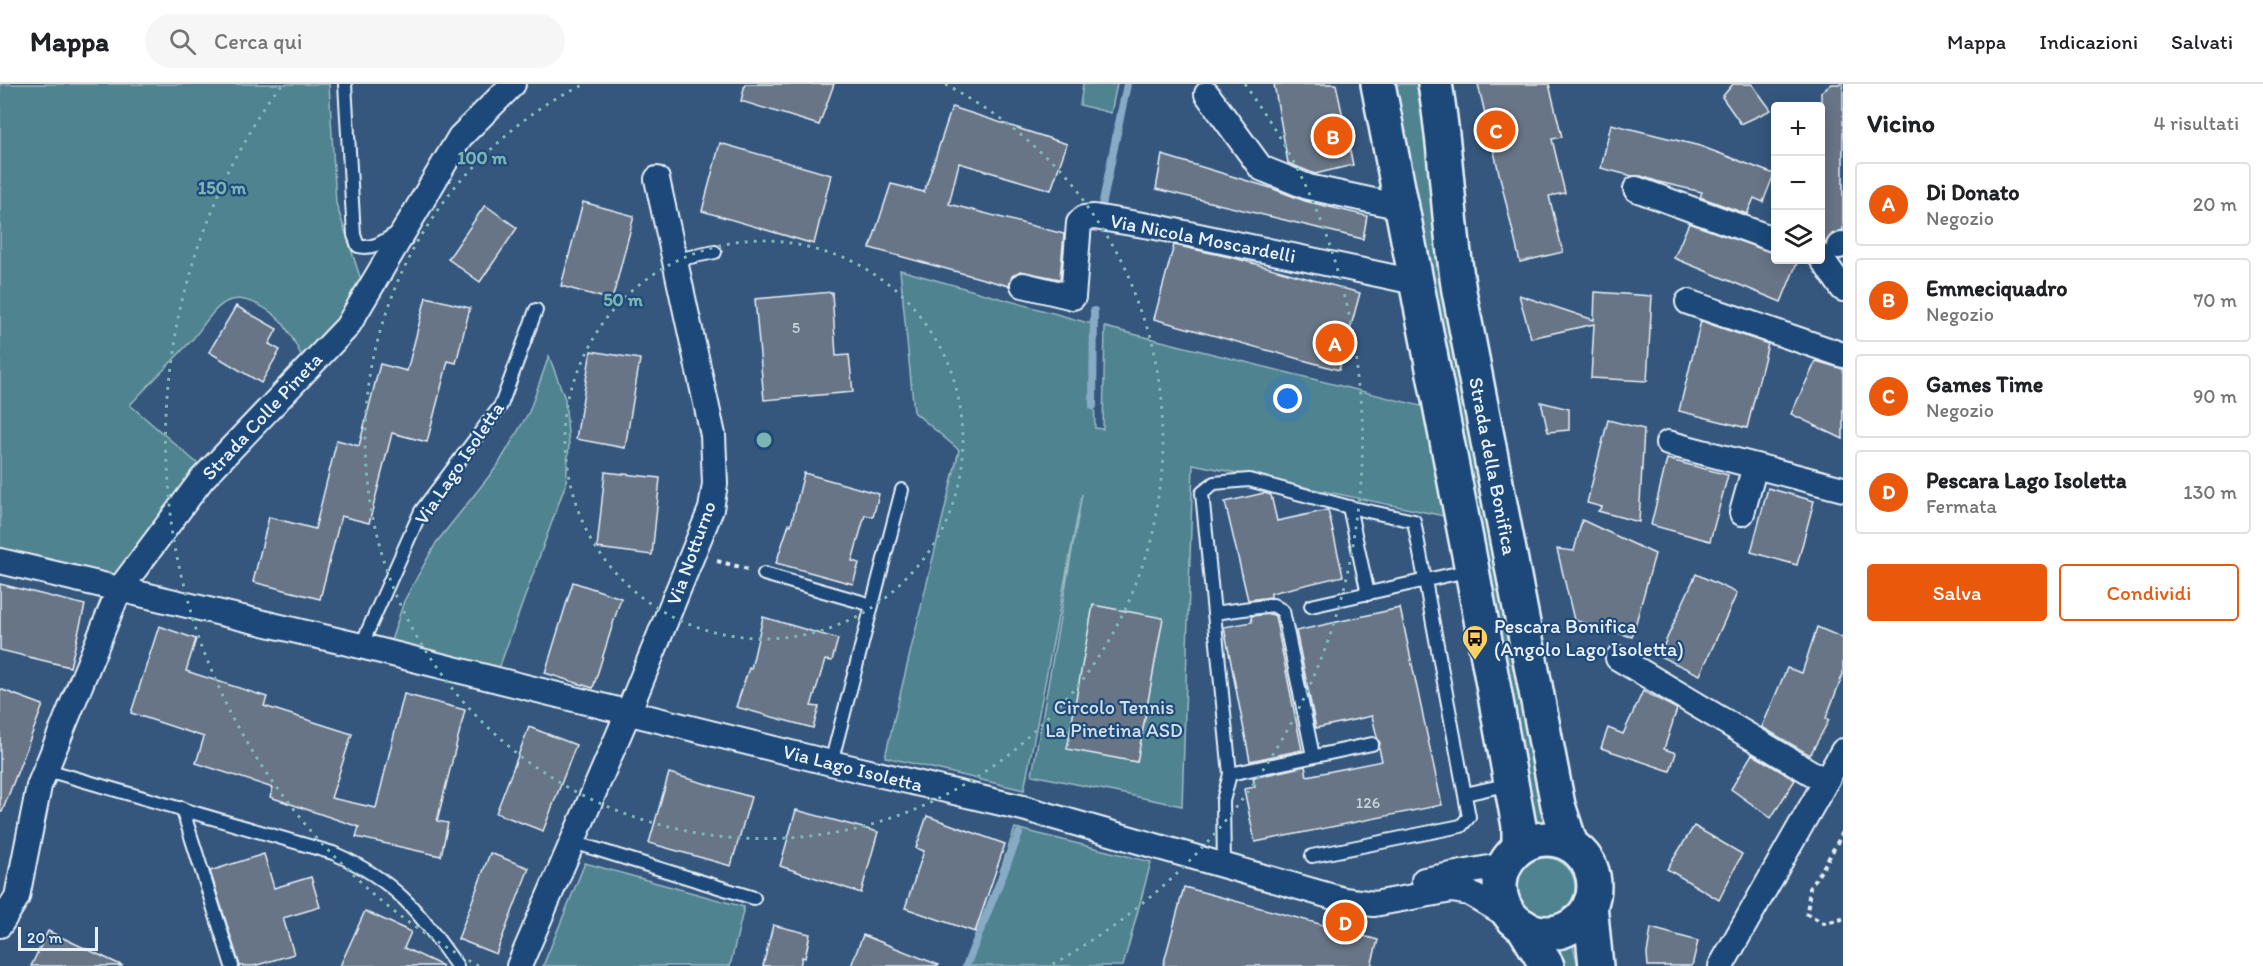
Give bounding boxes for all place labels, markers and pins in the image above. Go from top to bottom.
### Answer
pin: C [1476,108,1516,152]
pin: B [1314,113,1352,158]
pin: A [1316,320,1354,366]
centre of rings [754,430,774,450]
place label: Pescara Bonifica (Angolo Lago Isoletta) [1494,614,1684,661]
bus stop icon: Pescara Bonifica (Angolo Lago Isoletta) [1460,623,1490,661]
pin: D [1326,900,1364,944]

